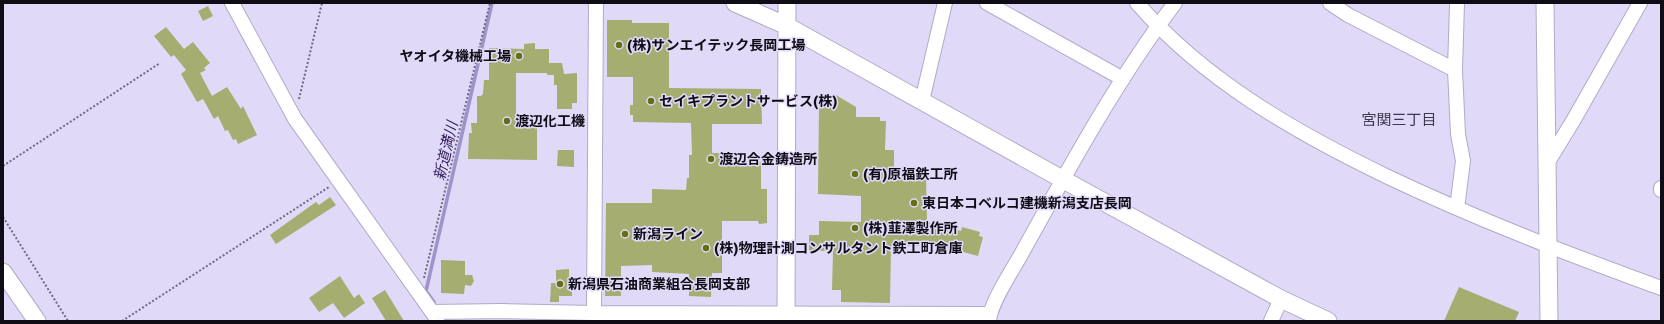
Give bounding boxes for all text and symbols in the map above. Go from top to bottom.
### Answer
place label: (株)サンエイテック長岡工場 [627,37,805,54]
marker: (株)サンエイテック長岡工場 [614,40,624,50]
place label: ヤオイタ機械工場 [400,48,511,65]
marker: ヤオイタ機械工場 [514,51,524,61]
place label: セイキプラントサービス(株) [659,93,838,110]
marker: セイキプラントサービス(株) [646,96,656,106]
district label: 宮関三丁目 [1361,111,1437,129]
place label: 渡辺化工機 [515,113,585,130]
marker: 渡辺化工機 [502,116,512,126]
water label: 新道満川 [430,118,462,182]
place label: 渡辺合金鋳造所 [719,151,817,168]
marker: 渡辺合金鋳造所 [706,154,716,164]
place label: (有)原福鉄工所 [863,166,958,183]
marker: (有)原福鉄工所 [850,169,860,179]
place label: 東日本コベルコ建機新潟支店長岡 [922,195,1132,212]
marker: 東日本コベルコ建機新潟支店長岡 [909,198,919,208]
place label: (株)韮澤製作所 [863,220,958,237]
marker: (株)韮澤製作所 [850,223,860,233]
place label: 新潟ライン [633,226,703,243]
marker: 新潟ライン [620,229,630,239]
place label: (株)物理計測コンサルタント鉄工町倉庫 [714,240,963,257]
marker: (株)物理計測コンサルタント鉄工町倉庫 [701,243,711,253]
place label: 新潟県石油商業組合長岡支部 [568,276,750,293]
marker: 新潟県石油商業組合長岡支部 [555,279,565,289]

